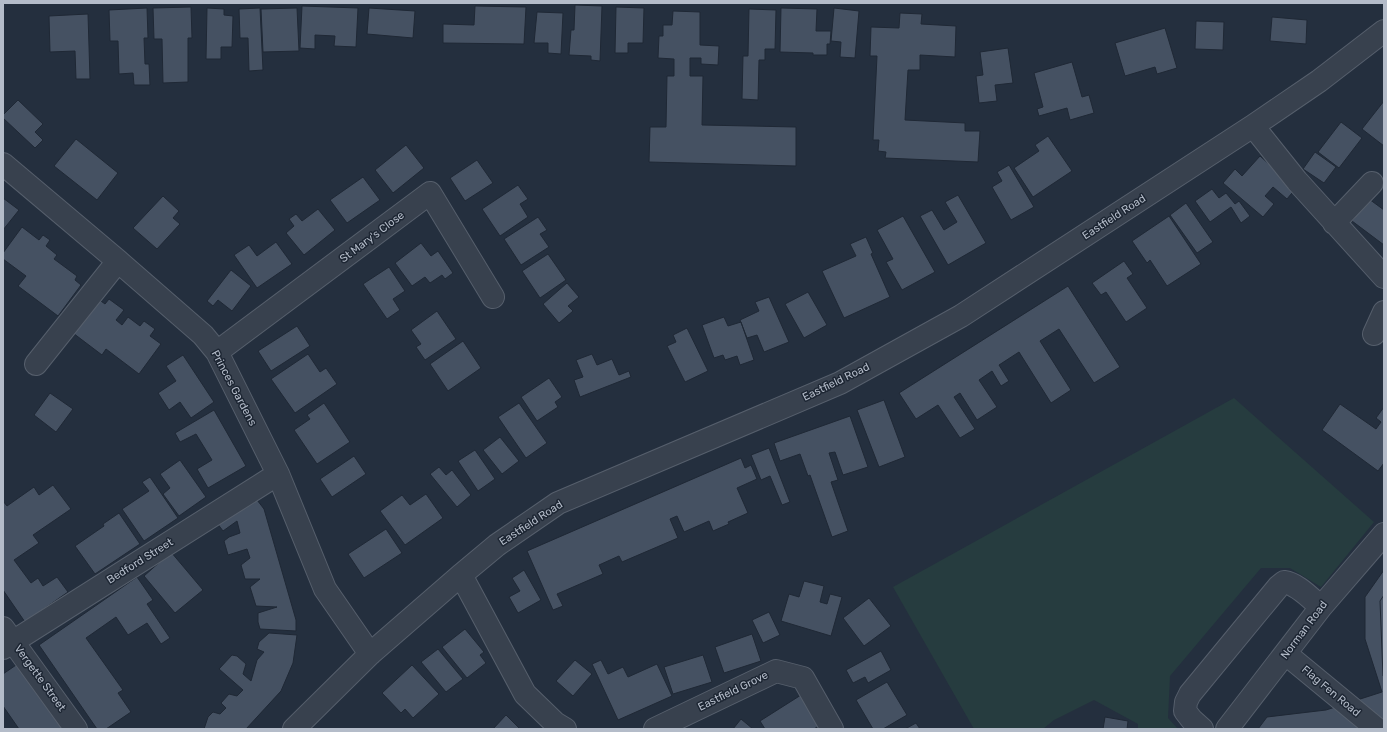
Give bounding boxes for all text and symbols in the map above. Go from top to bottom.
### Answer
street label: Eastfield Road [1080,192,1148,242]
street label: St Mary's Close [337,209,407,265]
street label: Princes Gardens [209,348,260,428]
street label: Eastfield Road [800,360,872,404]
street label: Eastfield Road [497,498,565,548]
street label: Bedford Street [104,535,176,587]
street label: Norman Road [1278,598,1330,662]
street label: Vergette Street [12,642,69,714]
street label: Flag Fen Road [1299,663,1363,719]
street label: Eastfield Grove [696,668,770,714]

